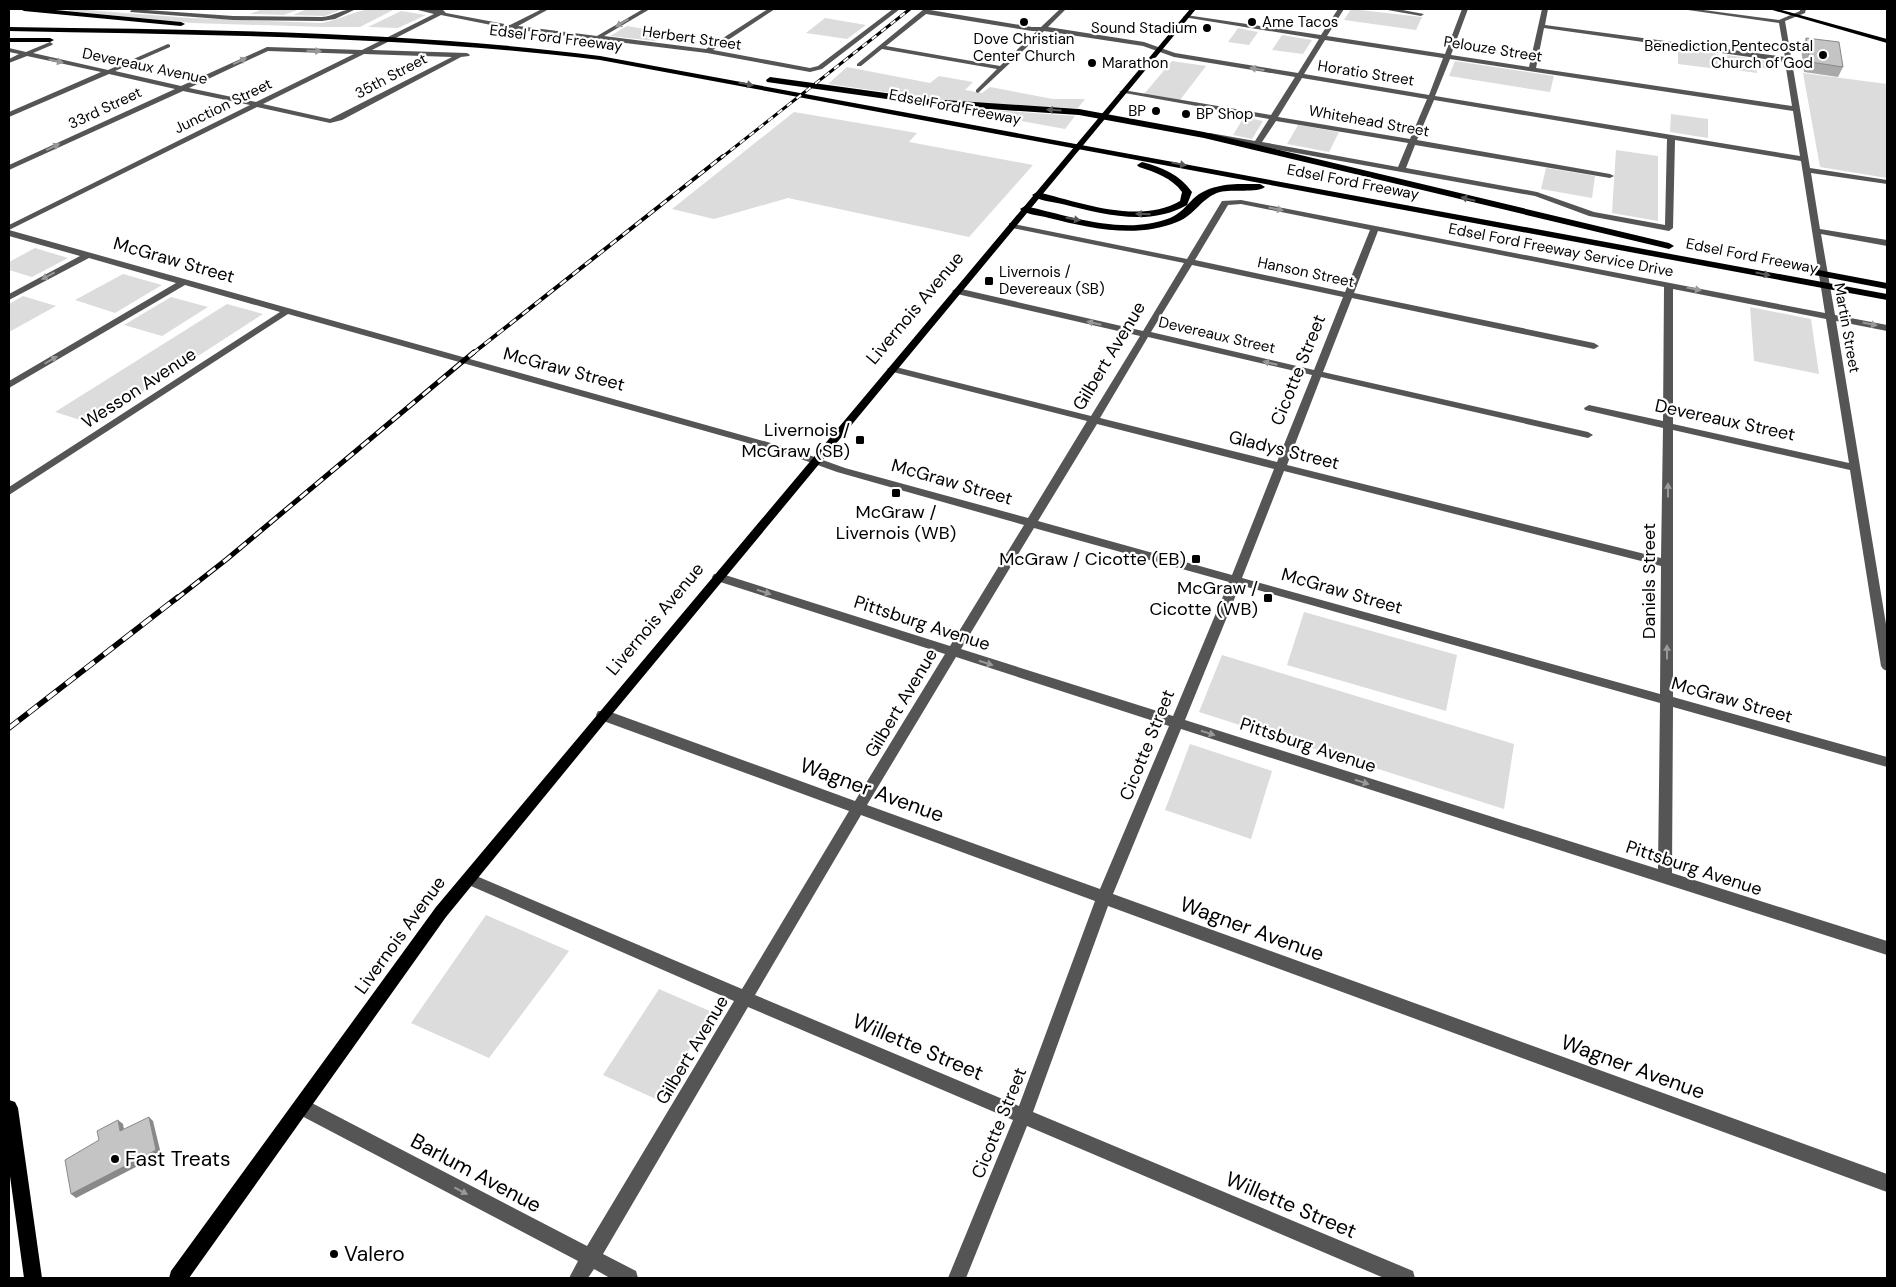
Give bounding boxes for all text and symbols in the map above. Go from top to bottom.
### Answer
place label: Ame Tacos [1262,12,1338,32]
marker: Dove Christian Center Church [1018,16,1030,28]
marker: Ame Tacos [1246,16,1258,28]
place label: Sound Stadium [1091,18,1197,38]
one-way arrow [615,19,629,28]
street label: Edsel Ford Freeway [488,20,624,56]
street label: Herbert Street [641,21,743,55]
marker: Sound Stadium [1201,22,1213,34]
place label: Dove Christian Center Church [973,29,1075,66]
street label: Pelouze Street [1442,31,1544,67]
place label: Benediction Pentecostal Church of God [1644,36,1813,73]
street label: Devereaux Avenue [81,43,209,89]
one-way arrow [307,47,323,55]
street label: 35th Street [351,49,431,103]
marker: Benediction Pentecostal Church of God [1817,49,1829,61]
place label: Marathon [1102,53,1168,73]
street label: Horatio Street [1316,55,1416,91]
one-way arrow [49,57,64,65]
one-way arrow [233,57,247,65]
marker: Marathon [1086,57,1098,69]
one-way arrow [1248,65,1264,73]
street label: Junction Street [171,74,275,138]
one-way arrow [739,80,755,88]
street label: 33rd Street [65,82,145,134]
street label: Edsel Ford Freeway [887,84,1023,130]
place label: BP [1128,101,1146,121]
street label: Whitehead Street [1307,101,1431,141]
place label: BP Shop [1196,104,1253,124]
marker: BP [1150,105,1162,117]
one-way arrow [1046,106,1062,114]
marker: BP Shop [1180,108,1192,120]
one-way arrow [46,143,60,151]
street label: Edsel Ford Freeway [1285,159,1421,205]
one-way arrow [1171,161,1187,169]
one-way arrow [1461,195,1476,203]
one-way arrow [1269,205,1285,213]
one-way arrow [1135,210,1151,218]
one-way arrow [1065,215,1081,223]
street label: Edsel Ford Freeway Service Drive [1447,218,1675,282]
street label: McGraw Street [111,231,237,289]
street label: Edsel Ford Freeway [1684,233,1820,279]
street label: Livernois Avenue [861,247,969,369]
street label: Hanson Street [1256,252,1356,292]
place label: Livernois / Devereaux (SB) [999,262,1105,299]
one-way arrow [1756,270,1772,278]
one-way arrow [41,272,56,280]
marker: Livernois / Devereaux (SB) [983,275,995,287]
street label: Martin Street [1829,281,1865,375]
one-way arrow [1686,285,1701,293]
street label: Gilbert Avenue [1067,297,1151,415]
street label: Cicotte Street [1265,311,1331,429]
street label: Devereaux Street [1157,312,1277,358]
one-way arrow [1087,319,1102,327]
one-way arrow [1862,321,1878,329]
street label: McGraw Street [501,341,627,397]
street label: Wesson Avenue [77,342,201,434]
one-way arrow [44,356,57,365]
one-way arrow [1262,359,1277,367]
street label: Devereaux Street [1653,393,1797,447]
place label: Livernois / McGraw (SB) [741,418,850,463]
street label: Gladys Street [1226,425,1342,475]
marker: Livernois / McGraw (SB) [854,434,866,446]
street label: McGraw Street [889,453,1015,511]
one-way arrow [1664,481,1672,497]
marker: McGraw / Livernois (WB) [890,487,902,499]
place label: McGraw / Livernois (WB) [836,500,956,545]
street label: Daniels Street [1637,523,1661,639]
place label: McGraw / Cicotte (EB) [999,547,1186,571]
marker: McGraw / Cicotte (EB) [1190,553,1202,565]
street label: Livernois Avenue [601,558,709,680]
street label: McGraw Street [1279,562,1405,620]
place label: McGraw / Cicotte (WB) [1150,576,1258,621]
one-way arrow [757,589,772,596]
street label: Pittsburg Avenue [851,590,993,656]
marker: McGraw / Cicotte (WB) [1262,592,1274,604]
street label: Gilbert Avenue [859,644,943,762]
one-way arrow [1663,644,1671,660]
one-way arrow [979,659,994,667]
street label: McGraw Street [1669,671,1795,729]
street label: Cicotte Street [1114,686,1180,804]
street label: Pittsburg Avenue [1237,712,1379,778]
one-way arrow [1200,730,1215,737]
street label: Wagner Avenue [796,751,948,829]
one-way arrow [1355,779,1370,786]
street label: Pittsburg Avenue [1623,835,1765,901]
street label: Livernois Avenue [349,871,451,999]
street label: Wagner Avenue [1176,890,1328,968]
street label: Gilbert Avenue [650,991,734,1109]
street label: Willette Street [848,1007,988,1087]
street label: Wagner Avenue [1557,1028,1709,1106]
street label: Cicotte Street [966,1064,1032,1182]
street label: Barlum Avenue [406,1127,546,1219]
place label: Fast Treats [125,1145,231,1173]
marker: Fast Treats [109,1153,121,1165]
street label: Willette Street [1221,1165,1361,1245]
one-way arrow [454,1187,468,1195]
place label: Valero [344,1240,405,1268]
marker: Valero [328,1248,340,1260]

